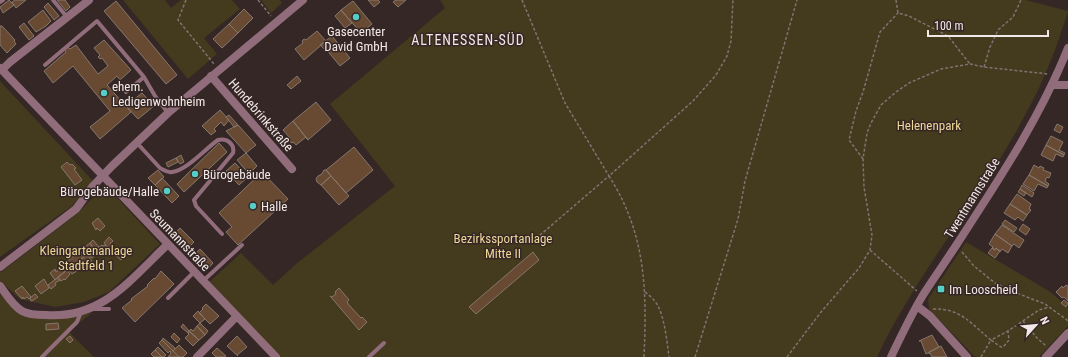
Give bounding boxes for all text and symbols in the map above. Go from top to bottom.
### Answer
marker: Gasecenter David GmbH [351,12,361,22]
scale bar [928,12,1048,38]
text: 100 m [934,19,964,33]
place label: Gasecenter David GmbH [324,24,388,54]
district label: ALTENESSEN-SÜD [411,32,525,48]
street label: Hundebrinkstraße [225,76,297,154]
place label: ehem. Ledigenwohnheim [112,79,205,109]
marker: ehem. Ledigenwohnheim [99,88,109,98]
park label: Helenenpark [897,118,961,133]
street label: Twentmannstraße [941,155,1003,241]
place label: Bürogebäude [203,167,271,182]
marker: Bürogebäude [190,169,200,179]
place label: Bürogebäude/Halle [60,184,159,199]
marker: Bürogebäude/Halle [162,186,172,196]
place label: Halle [261,199,287,214]
marker: Halle [248,201,258,211]
street label: Seumannstraße [147,206,213,274]
park label: Bezirkssportanlage Mitte II [454,231,552,261]
park label: Kleingartenanlage Stadtfeld 1 [40,243,132,273]
place label: Im Looscheid [949,282,1018,297]
marker: Im Looscheid [936,284,946,294]
north arrow [1016,305,1056,345]
text: N [1037,315,1052,327]

